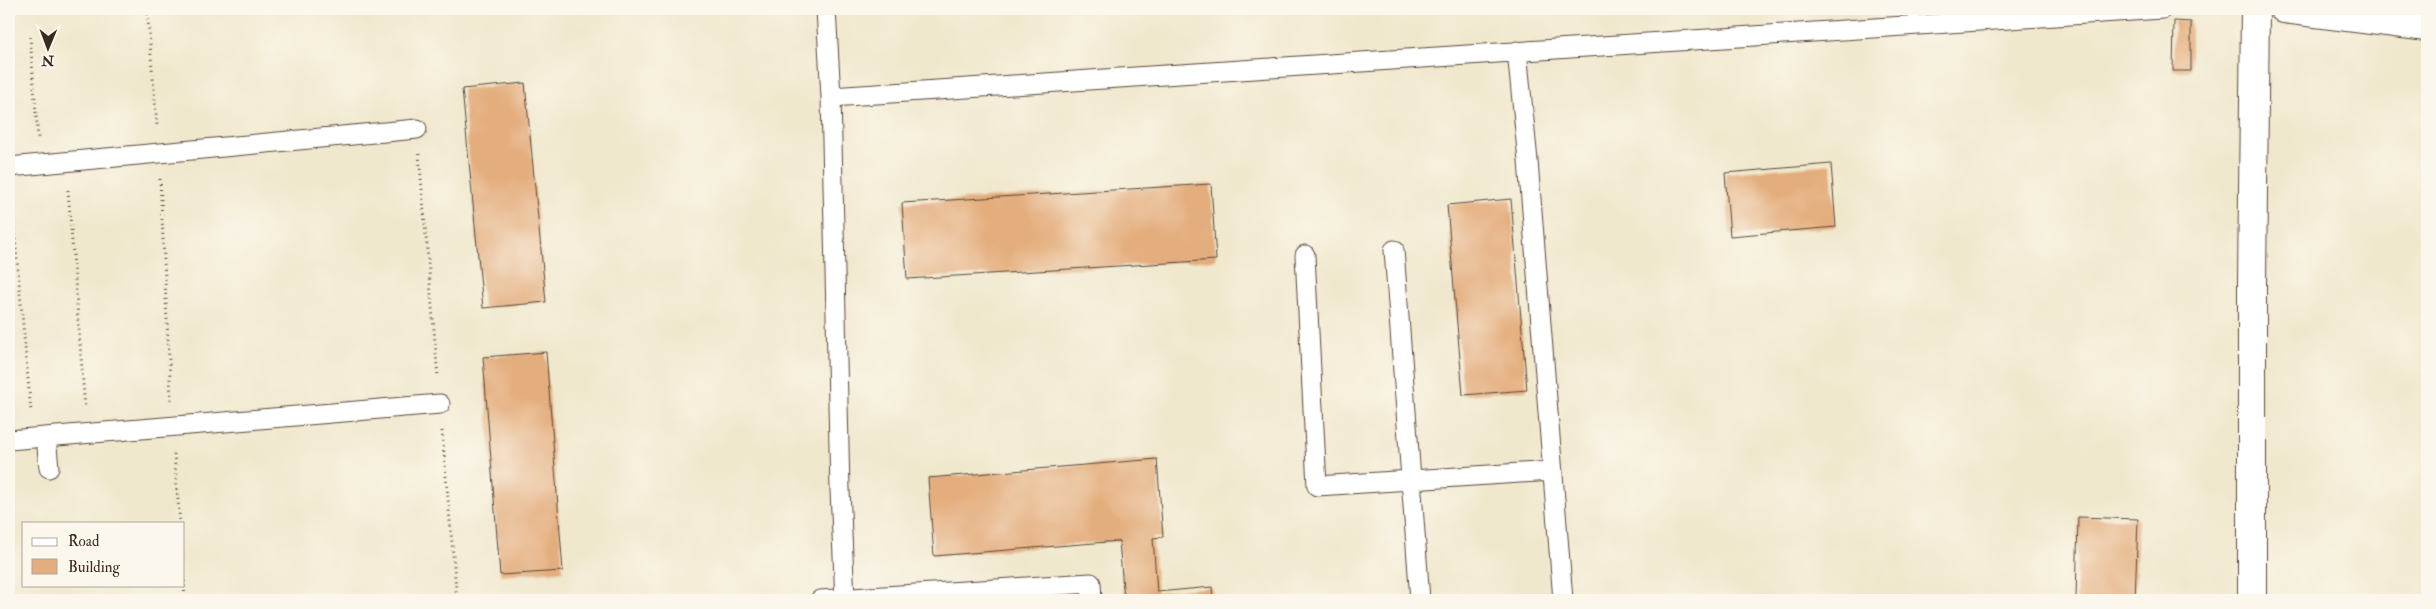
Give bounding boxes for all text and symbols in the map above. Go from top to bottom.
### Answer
north arrow [22,22,72,72]
text: N [41,52,55,69]
legend [22,522,185,586]
text: Road [68,532,100,551]
text: Building [68,558,120,577]

